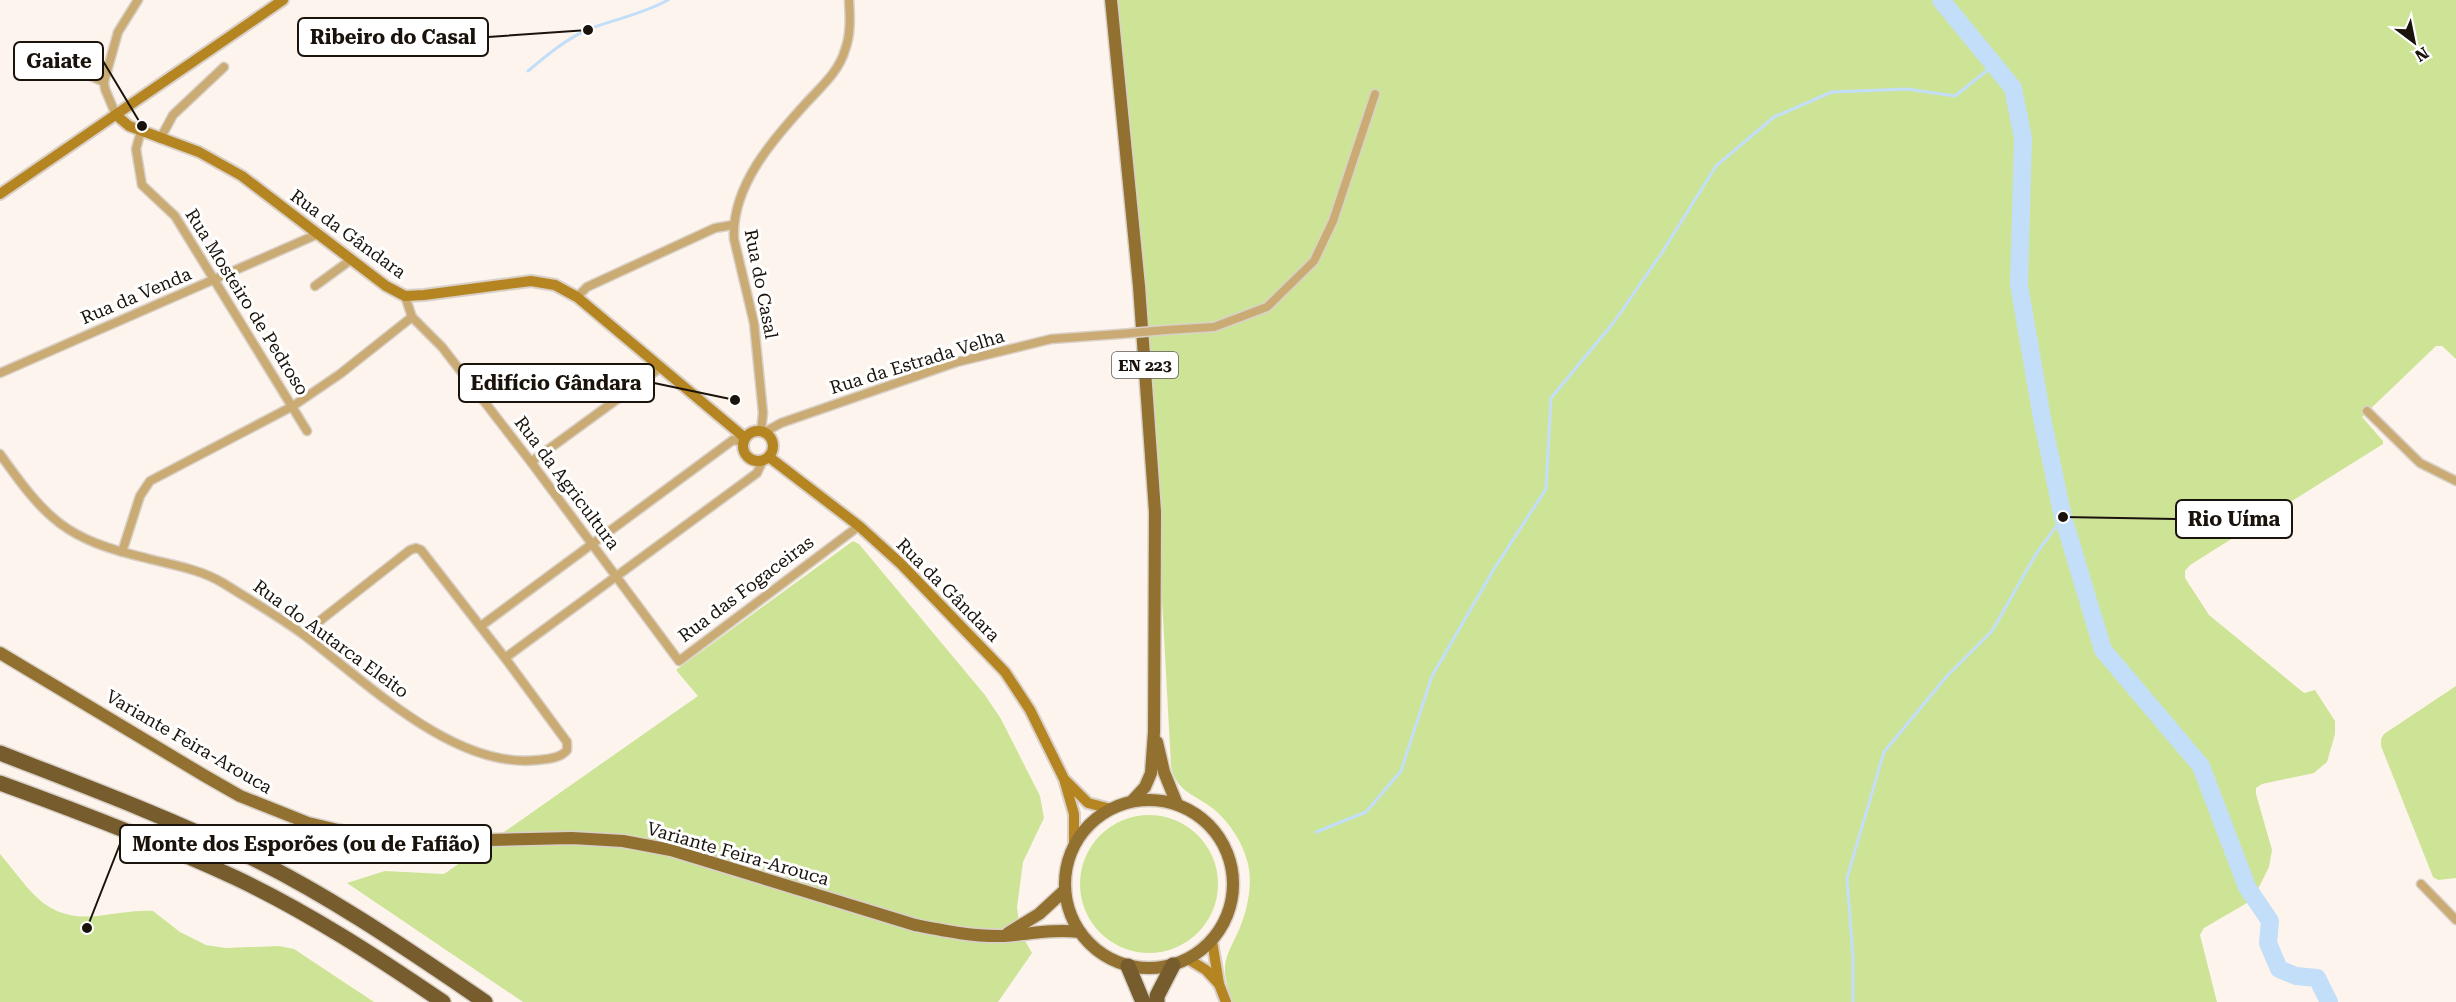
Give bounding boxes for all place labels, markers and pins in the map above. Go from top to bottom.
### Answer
callout: Ribeiro do Casal [298,18,488,56]
callout: Gaiate [14,42,103,80]
callout: Edifício Gândara [459,364,654,402]
callout: Rio Uíma [2176,500,2292,538]
callout: Monte dos Esporões (ou de Fafião) [120,825,491,863]

